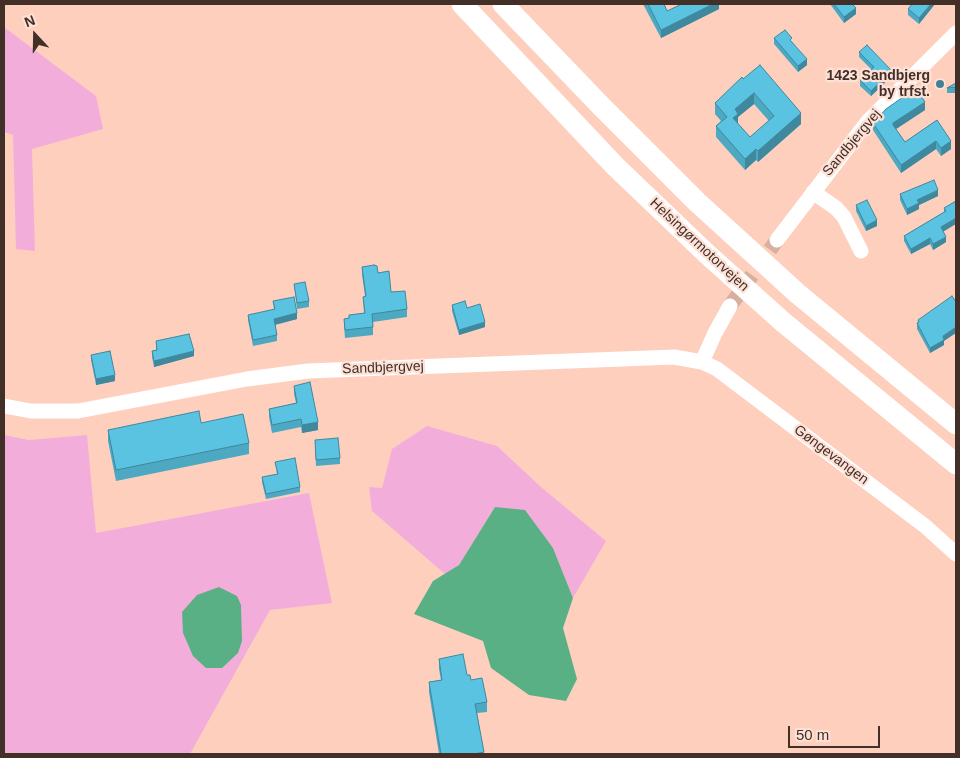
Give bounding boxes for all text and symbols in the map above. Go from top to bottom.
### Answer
north arrow [10,10,60,60]
text: N [22,12,37,30]
place label: 1423 Sandbjerg by trfst. [827,68,930,100]
marker: 1423 Sandbjerg by trfst. [934,78,946,90]
street label: Sandbjergvej [819,106,885,180]
street label: Helsingørmotorvejen [646,195,752,295]
street label: Sandbjergvej [342,358,424,378]
street label: Gøngevangen [791,422,871,488]
scale bar [790,716,882,748]
text: 50 m [796,726,829,743]

